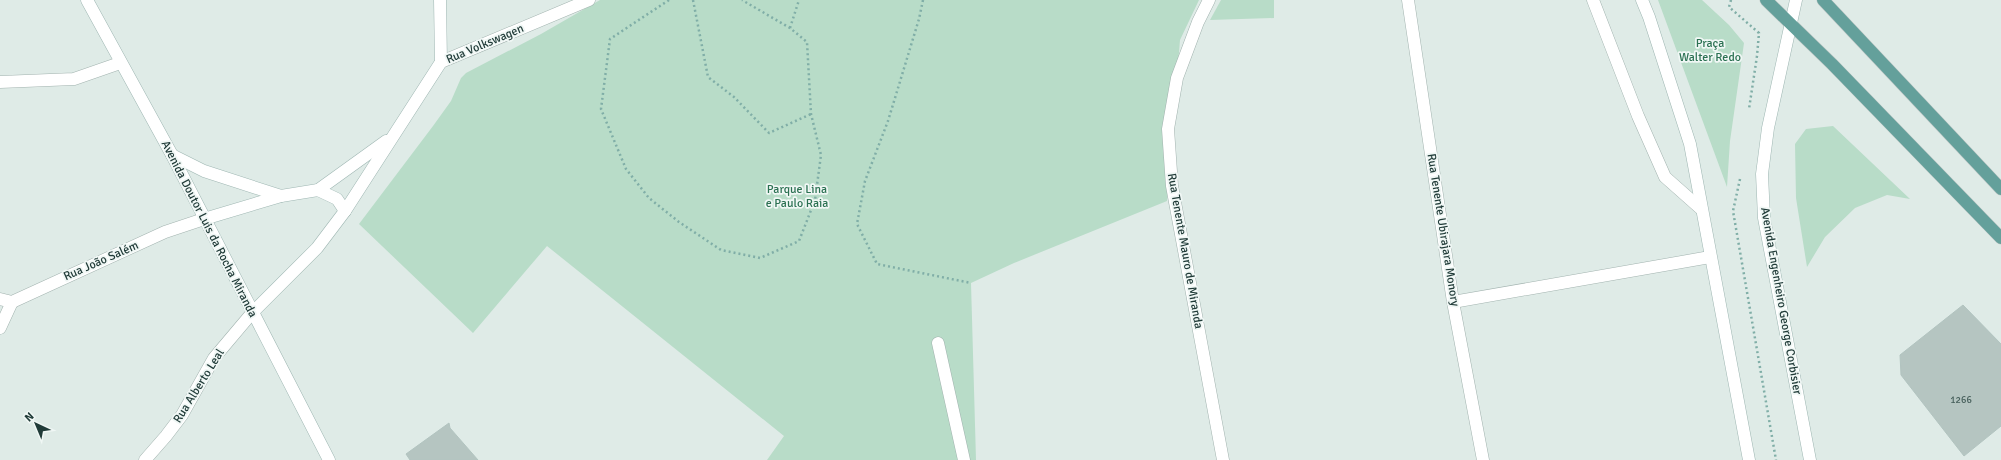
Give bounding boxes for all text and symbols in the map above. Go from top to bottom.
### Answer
street label: Rua Volkswagen [444,21,526,67]
park label: Praça Walter Redo [1679,36,1741,65]
street label: Avenida Doutor Luis da Rocha Miranda [158,138,260,320]
street label: Rua Tenente Ubirajara Monory [1424,152,1463,308]
street label: Rua Tenente Mauro de Miranda [1164,172,1206,330]
park label: Parque Lina e Paulo Raia [766,182,828,211]
street label: Avenida Engenheiro George Corbisier [1757,206,1805,396]
street label: Rua João Salém [61,238,141,284]
street label: Rua Alberto Leal [170,346,228,426]
house number: 1266 [1950,394,1972,406]
north arrow [16,404,56,444]
text: N [22,410,37,425]

